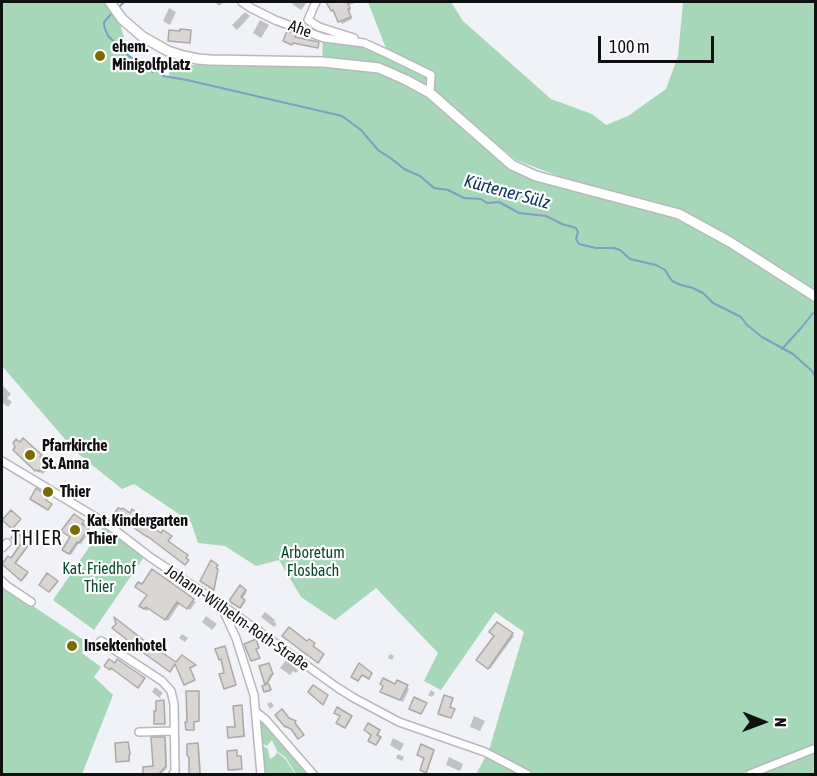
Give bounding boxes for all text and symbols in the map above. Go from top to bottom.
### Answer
street label: Ahe [286,16,314,42]
scale bar [601,24,716,62]
text: 100 m [609,36,650,57]
place label: ehem. Minigolfplatz [112,37,190,75]
marker: ehem. Minigolfplatz [93,49,107,63]
water label: Kürtener Sülz [462,170,552,214]
place label: Pfarrkirche St. Anna [42,436,107,474]
marker: Pfarrkirche St. Anna [23,448,37,462]
place label: Thier [60,482,90,502]
marker: Thier [41,485,55,499]
place label: Kat. Kindergarten Thier [87,511,188,549]
marker: Kat. Kindergarten Thier [68,523,82,537]
district label: THIER [11,527,63,551]
park label: Arboretum Flosbach [281,543,345,581]
park label: Kat. Friedhof Thier [62,559,136,597]
street label: Johann-Wilhelm-Roth-Straße [161,561,313,675]
place label: Insektenhotel [84,636,166,656]
marker: Insektenhotel [65,639,79,653]
north arrow [733,692,793,752]
text: N [772,717,790,727]

